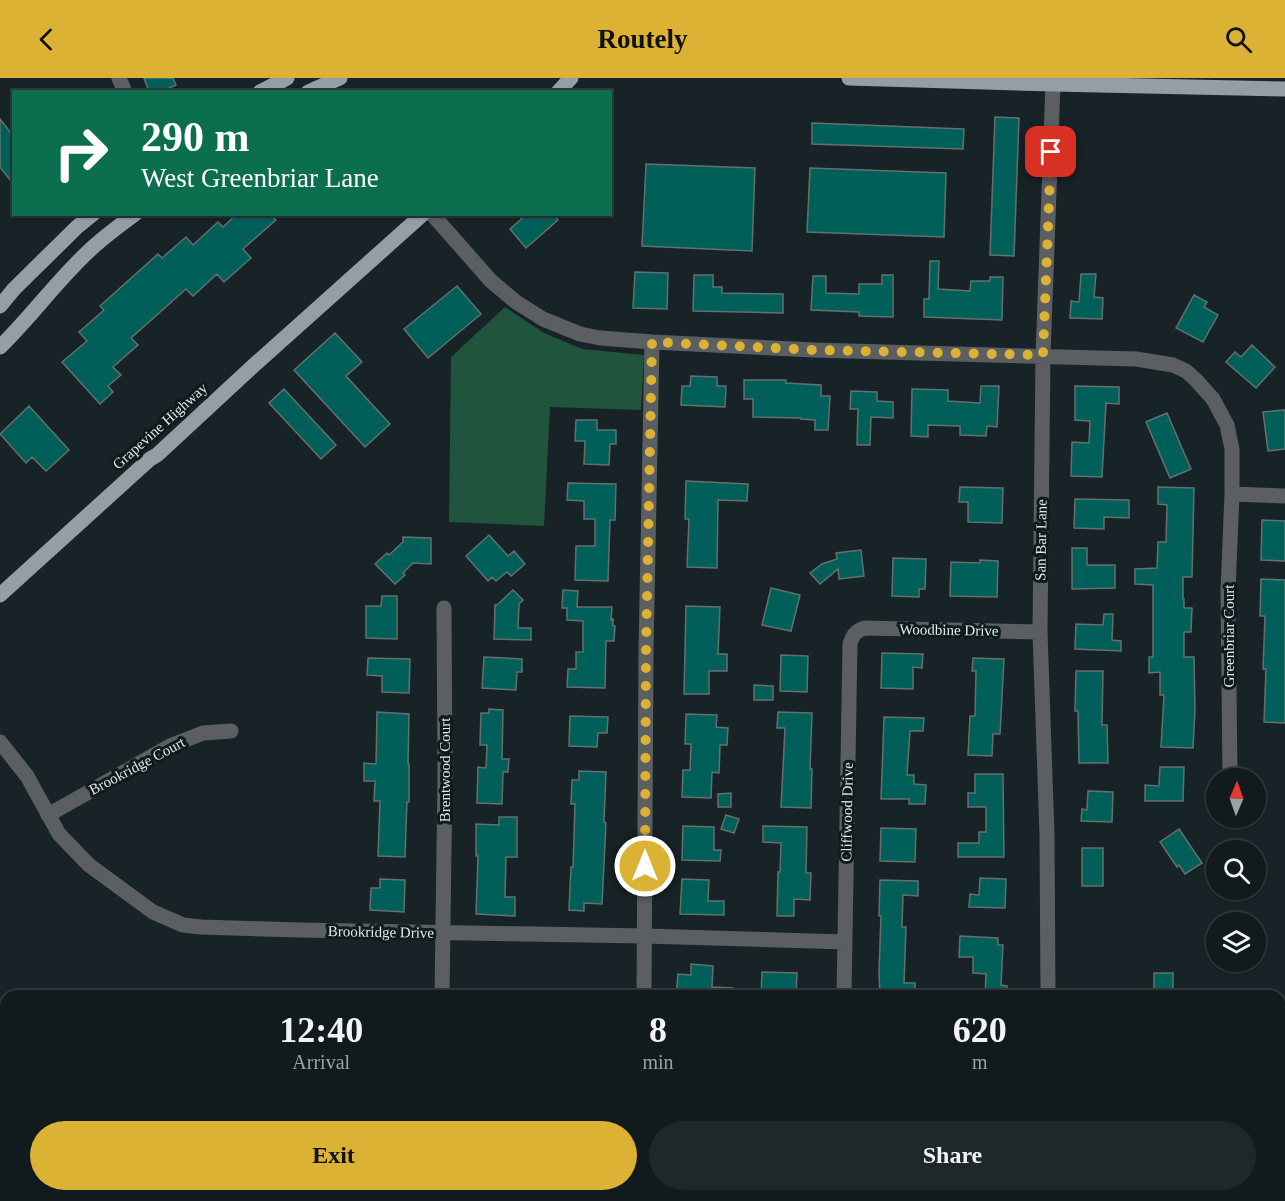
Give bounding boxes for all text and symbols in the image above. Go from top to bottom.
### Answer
icon: back [30,23,63,56]
icon: search [1222,23,1255,56]
text: Routely [598,24,688,54]
icon: right [42,114,120,192]
text: 290 m [141,114,250,160]
pin [1025,126,1076,177]
icon: arrive [1034,135,1067,168]
text: West Greenbriar Lane [141,163,379,193]
street label: Grapevine Highway [110,379,211,473]
street label: San Bar Lane [1032,499,1050,581]
street label: Greenbriar Court [1221,584,1237,687]
street label: Woodbine Drive [899,621,999,639]
street label: Brentwood Court [437,717,453,822]
street label: Brookridge Court [86,734,188,798]
street label: Cliffwood Drive [838,762,856,862]
north arrow [1206,768,1266,828]
map controls [1206,768,1266,972]
position arrow [613,834,677,898]
button: search [1206,840,1266,900]
button: layers [1206,912,1266,972]
street label: Brookridge Drive [328,923,435,941]
text: 12:40 [279,1010,363,1050]
text: 8 [649,1010,667,1050]
text: 620 [953,1010,1007,1050]
text: Arrival [292,1051,350,1073]
text: min [642,1051,674,1073]
text: m [972,1051,988,1073]
button: Exit [30,1121,637,1190]
button: Share [649,1121,1256,1190]

